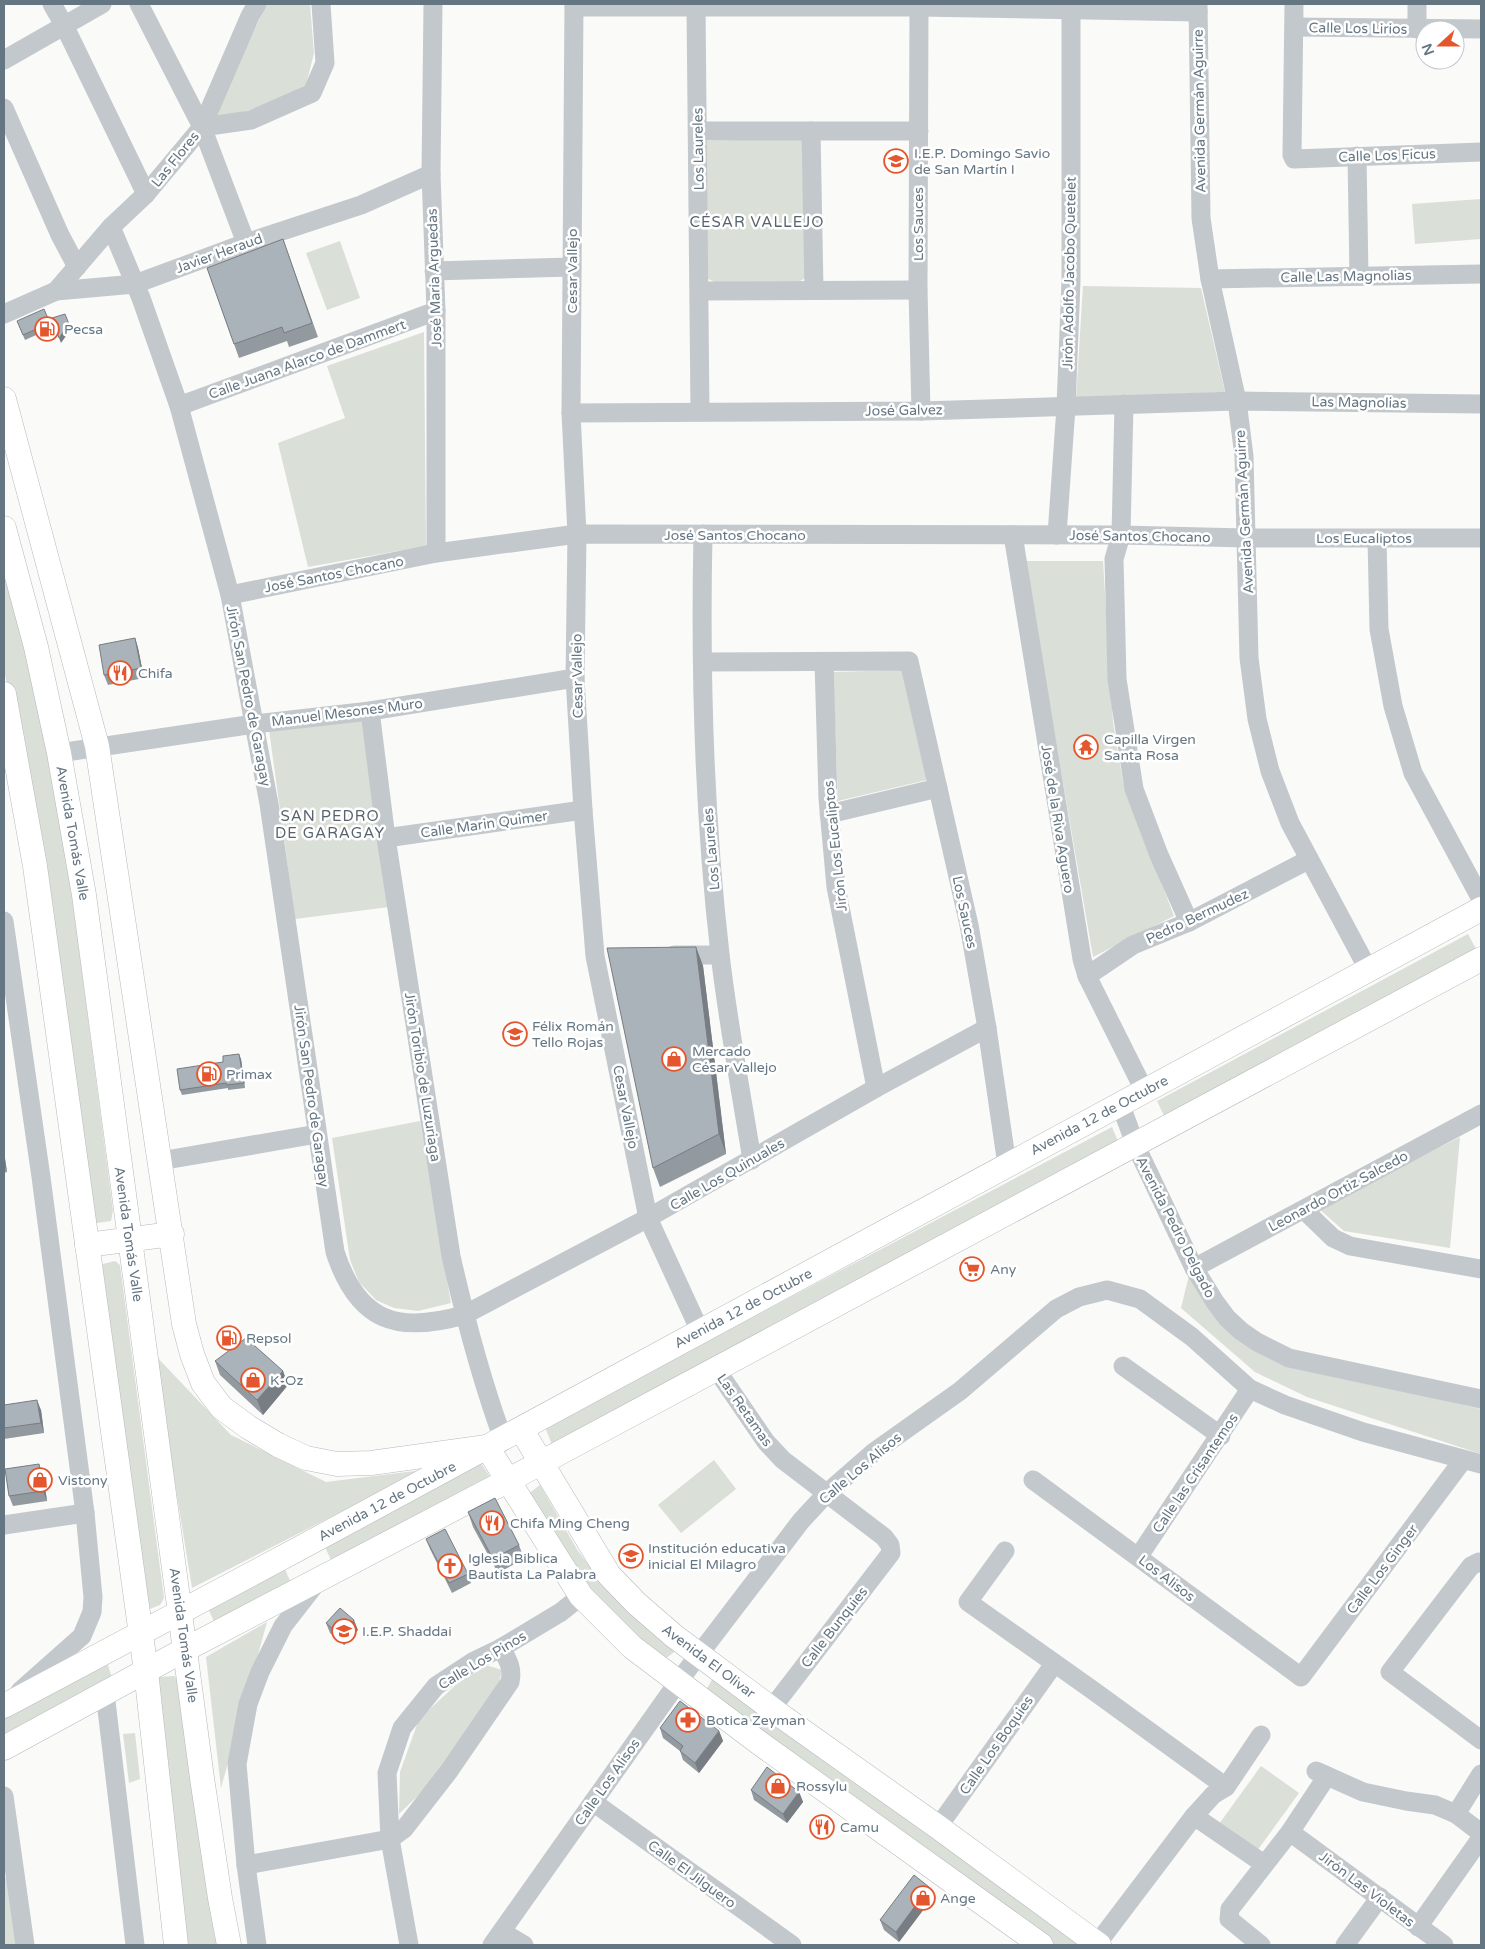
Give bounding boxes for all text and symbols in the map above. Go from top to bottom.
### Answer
street label: Calle Los Lirios [1308,19,1408,38]
north arrow [1415,20,1465,70]
street label: Avenida Germán Aguirre [1190,29,1209,193]
text: N [1418,41,1438,58]
street label: Los Laureles [689,107,708,190]
street label: Las Flores [148,128,203,191]
place label: I.E.P. Domingo Savio de San Martín I [914,145,1050,178]
street label: Calle Los Ficus [1338,145,1436,166]
school or university icon: I.E.P. Domingo Savio de San Martín I [883,148,909,174]
street label: Jirón Adolfo Jacobo Quetelet [1059,176,1080,370]
street label: Los Sauces [910,187,927,261]
street label: José María Arguedas [424,208,445,348]
district label: CÉSAR VALLEJO [690,213,824,231]
street label: Cesar Vallejo [564,229,581,313]
street label: Javier Heraud [174,230,265,277]
street label: Calle Las Magnolias [1280,267,1412,286]
fuel station icon: Pecsa [34,316,60,342]
street label: Calle Juana Alarco de Dammert [206,316,409,403]
place label: Pecsa [64,321,103,338]
street label: Las Magnolias [1311,393,1407,412]
street label: José Galvez [865,401,943,420]
street label: Avenida Germán Aguirre [1232,430,1257,594]
street label: José Santos Chocano [664,527,806,544]
street label: José Santos Chocano [1069,527,1211,546]
street label: Los Eucaliptos [1316,530,1412,547]
street label: José Santos Chocano [263,553,405,596]
street label: Jirón San Pedro de Garagay [223,604,274,788]
street label: Cesar Vallejo [568,633,587,719]
restaurant icon: Chifa [107,660,133,686]
place label: Chifa [138,665,173,682]
street label: Manuel Mesones Muro [270,695,424,730]
place label: Capilla Virgen Santa Rosa [1104,731,1196,764]
temple icon: Capilla Virgen Santa Rosa [1073,734,1099,760]
street label: José de la Riva Aguero [1037,744,1078,895]
street label: Avenida Tomás Valle [52,764,93,902]
street label: Jirón Los Eucaliptos [820,779,851,912]
district label: SAN PEDRO DE GARAGAY [275,807,385,842]
street label: Calle Marin Quimer [420,807,549,842]
street label: Los Laureles [699,807,724,891]
street label: Los Sauces [949,874,981,950]
street label: Pedro Bermudez [1143,885,1251,948]
street label: Jirón Toribio de Luzuriaga [401,991,444,1163]
street label: Jirón San Pedro de Garagay [290,1004,333,1189]
place label: Félix Román Tello Rojas [532,1018,614,1051]
school or university icon: Félix Román Tello Rojas [502,1021,528,1047]
place label: Mercado César Vallejo [692,1043,777,1076]
shop icon: Mercado César Vallejo [661,1046,687,1072]
fuel station icon: Primax [196,1061,222,1087]
street label: Cesar Vallejo [609,1064,642,1150]
place label: Primax [226,1066,272,1083]
street label: Avenida 12 de Octubre [1027,1072,1171,1159]
street label: Calle Los Quinuales [667,1135,788,1214]
street label: Leonardo Ortiz Salcedo [1265,1147,1411,1236]
street label: Avenida Pedro Delgado [1132,1154,1219,1301]
street label: Avenida Tomás Valle [111,1165,146,1303]
supermarket icon: Any [959,1256,985,1282]
place label: Any [990,1261,1017,1278]
street label: Avenida 12 de Octubre [671,1265,815,1352]
fuel station icon: Repsol [216,1325,242,1351]
place label: Repsol [246,1330,291,1347]
shop icon: K-Oz [240,1367,266,1393]
street label: Las Retamas [713,1371,776,1450]
place label: K-Oz [270,1372,303,1389]
street label: Calle las Crisantemos [1149,1410,1242,1536]
street label: Calle Los Alisos [816,1429,905,1508]
street label: Avenida 12 de Octubre [315,1458,459,1545]
shop icon: Vistony [27,1467,53,1493]
place label: Vistony [58,1472,108,1489]
restaurant icon: Chifa Ming Cheng [479,1510,505,1536]
place label: Chifa Ming Cheng [510,1515,630,1532]
street label: Calle Los Ginger [1343,1521,1422,1617]
place label: Institución educativa inicial El Milagro [648,1540,786,1573]
school or university icon: Institución educativa inicial El Milagro [618,1543,644,1569]
place label: Iglesia Biblica Bautista La Palabra [468,1550,596,1583]
street label: Los Alisos [1135,1552,1198,1605]
church icon: Iglesia Biblica Bautista La Palabra [437,1553,463,1579]
street label: Avenida Tomás Valle [166,1566,201,1704]
street label: Calle Bunquies [797,1583,872,1671]
school or university icon: I.E.P. Shaddai [331,1618,357,1644]
street label: Avenida El Olivar [659,1621,759,1702]
place label: I.E.P. Shaddai [362,1623,452,1640]
street label: Calle Los Pinos [435,1627,530,1693]
street label: Calle Los Boquies [956,1692,1037,1798]
pharmacy icon: Botica Zeyman [675,1707,701,1733]
place label: Botica Zeyman [706,1712,805,1729]
street label: Calle Los Alisos [571,1735,644,1829]
shop icon: Rossylu [765,1773,791,1799]
place label: Rossylu [796,1778,847,1795]
restaurant icon: Camu [809,1814,835,1840]
place label: Camu [840,1819,879,1836]
street label: Calle El Jilguero [644,1837,739,1912]
street label: Jirón Las Violetas [1316,1848,1418,1931]
shop icon: Ange [910,1885,936,1911]
place label: Ange [940,1890,976,1907]

